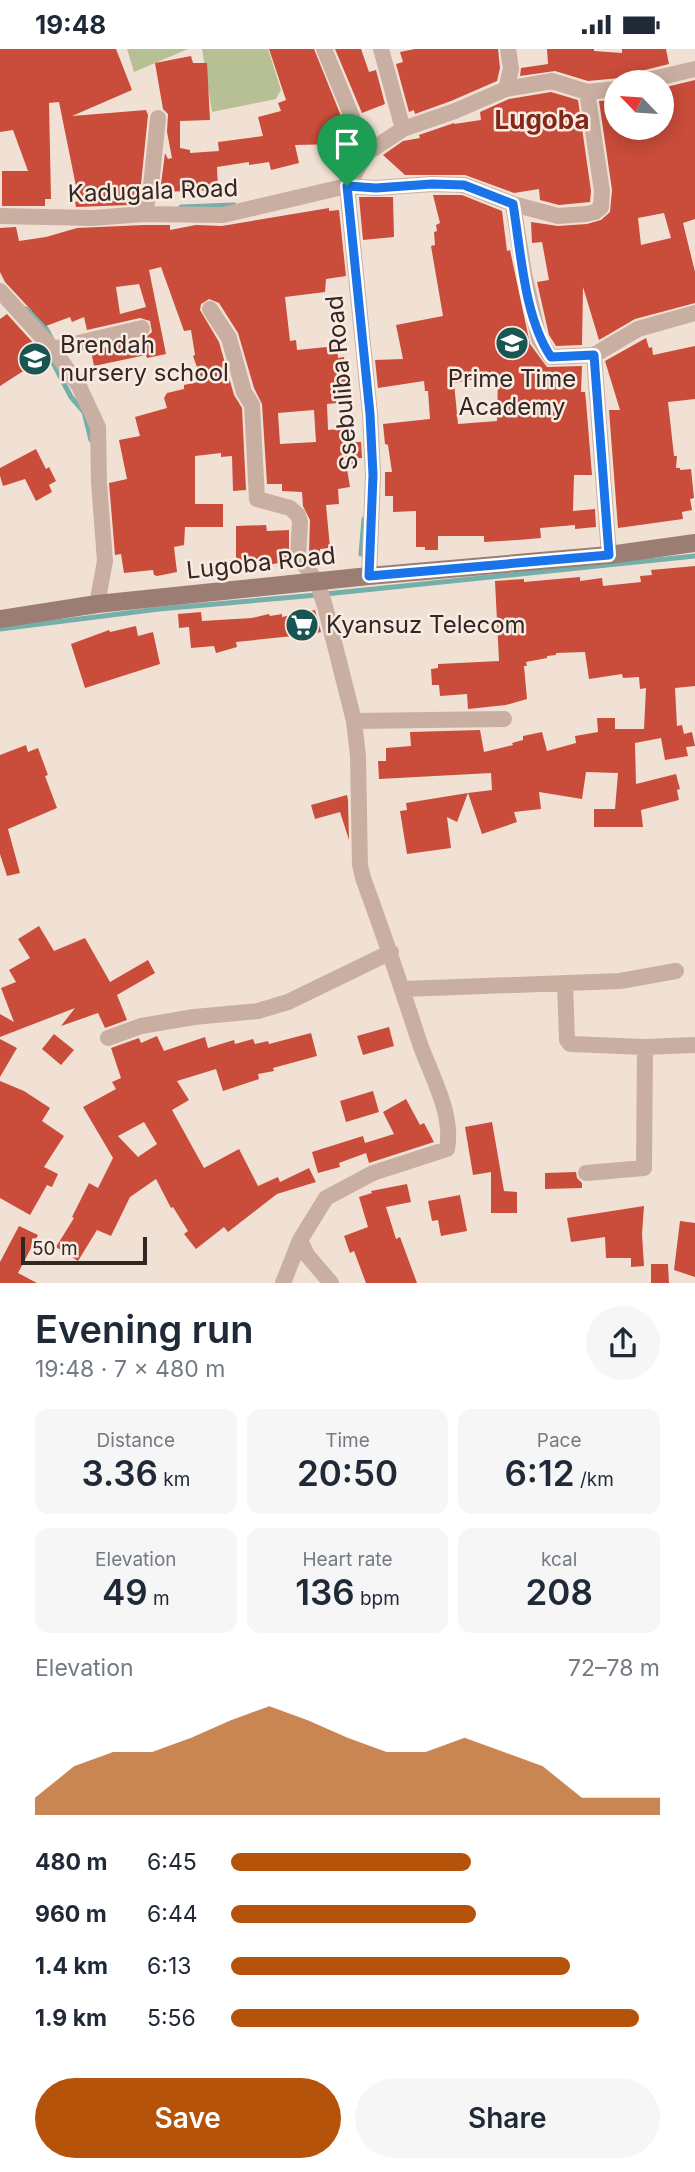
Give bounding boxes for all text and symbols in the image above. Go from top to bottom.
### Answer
text: 19:48 [35,9,106,40]
north arrow [604,70,674,140]
map controls [604,70,674,140]
district label: Lugoba [495,104,590,135]
pin [317,114,377,186]
icon: arrive [328,125,366,163]
street label: Kadugala Road [67,173,239,208]
street label: Ssebuliba Road [319,294,364,472]
school or university icon: Prime Time Academy [493,324,531,362]
place label: Brendah nursery school [60,330,229,387]
school or university icon: Brendah nursery school [16,340,54,378]
place label: Prime Time Academy [448,364,576,421]
street label: Lugoba Road [185,540,337,585]
supermarket icon: Kyansuz Telecom [283,606,321,644]
place label: Kyansuz Telecom [326,610,526,639]
scale bar [21,1234,147,1266]
text: 50 m [32,1237,78,1260]
text: Evening run [35,1306,253,1352]
button: share [586,1306,660,1380]
text: 19:48 · 7 × 480 m [35,1355,225,1383]
text: Distance [97,1429,175,1452]
text: Time [325,1429,370,1452]
text: Pace [537,1429,582,1452]
text: 3.36 [81,1452,158,1494]
text: 20:50 [297,1452,398,1494]
text: 6:12 [504,1452,575,1494]
text: km [158,1468,190,1491]
text: /km [575,1468,614,1491]
text: Elevation [95,1548,177,1571]
text: Heart rate [302,1548,392,1571]
text: kcal [541,1548,577,1571]
text: 49 [102,1571,148,1613]
text: 136 [295,1571,355,1613]
text: 208 [526,1571,593,1613]
text: m [148,1587,170,1610]
text: bpm [355,1587,400,1610]
text: Elevation [35,1654,134,1682]
text: 72–78 m [568,1654,660,1682]
text: 480 m [35,1848,107,1876]
text: 6:45 [147,1848,197,1876]
text: 960 m [35,1900,107,1928]
text: 6:44 [147,1900,198,1928]
text: 1.4 km [35,1952,108,1980]
text: 6:13 [147,1952,191,1980]
text: 1.9 km [35,2004,107,2032]
text: 5:56 [147,2004,196,2032]
button: Save [35,2078,341,2158]
button: Share [355,2078,660,2158]

